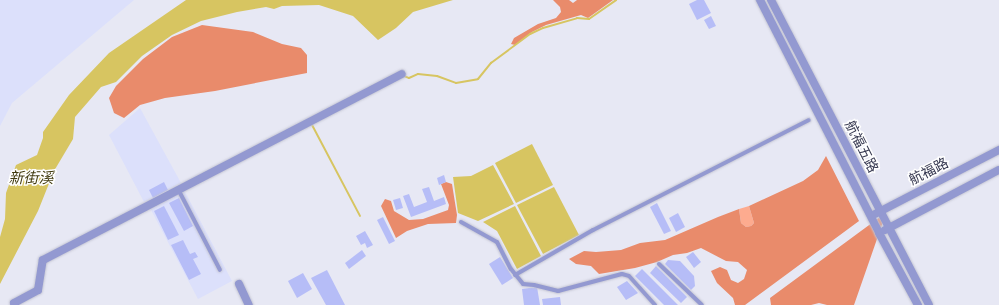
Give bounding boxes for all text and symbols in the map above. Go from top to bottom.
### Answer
street label: 航福五路 [841,118,881,176]
street label: 航福路 [906,155,952,189]
water label: 新街溪 [9,170,53,188]

